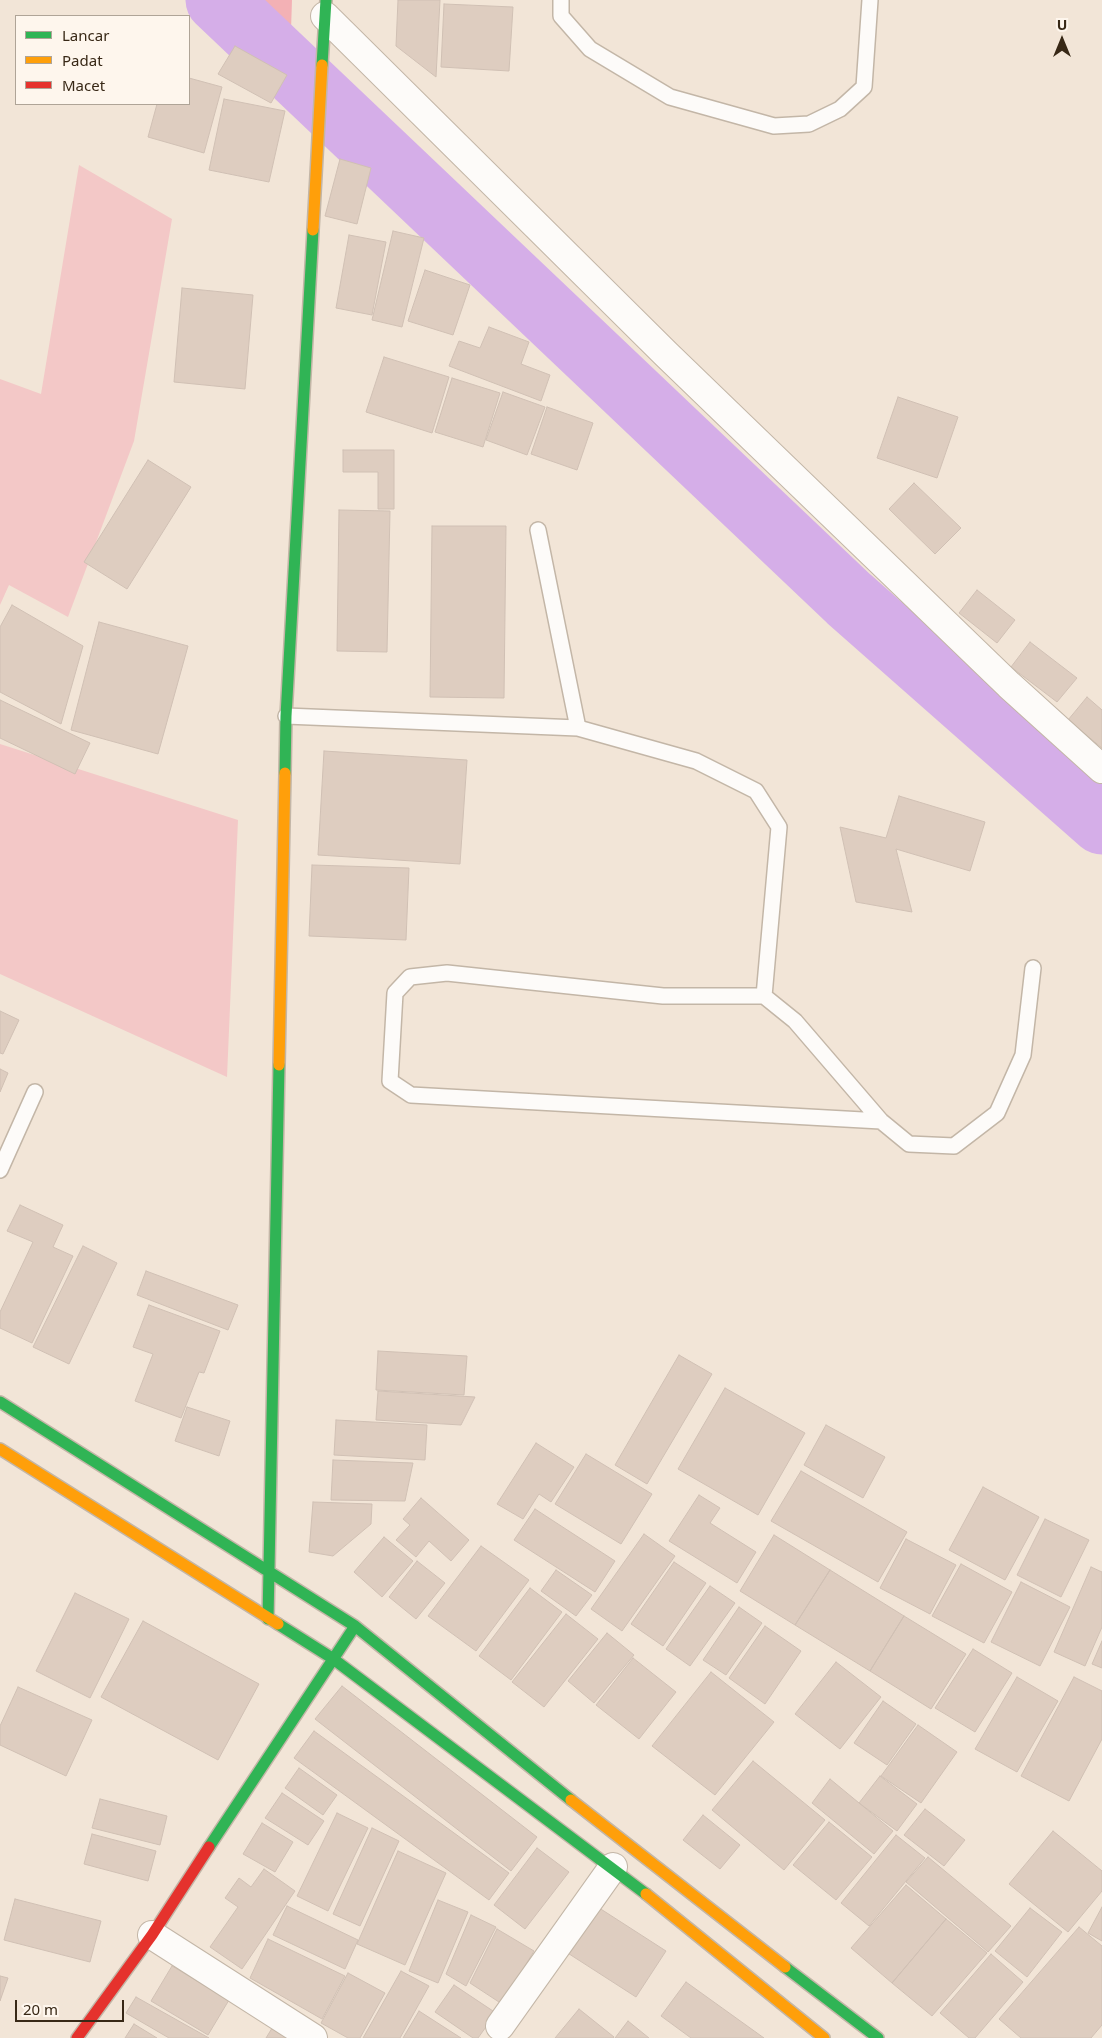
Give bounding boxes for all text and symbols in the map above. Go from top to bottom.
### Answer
legend [15,15,190,105]
north arrow [1037,15,1087,65]
text: U [1057,15,1067,34]
text: Lancar [62,25,109,45]
text: Padat [62,50,103,70]
text: Macet [62,75,105,95]
scale bar [18,1990,126,2022]
text: 20 m [23,1999,58,2019]

